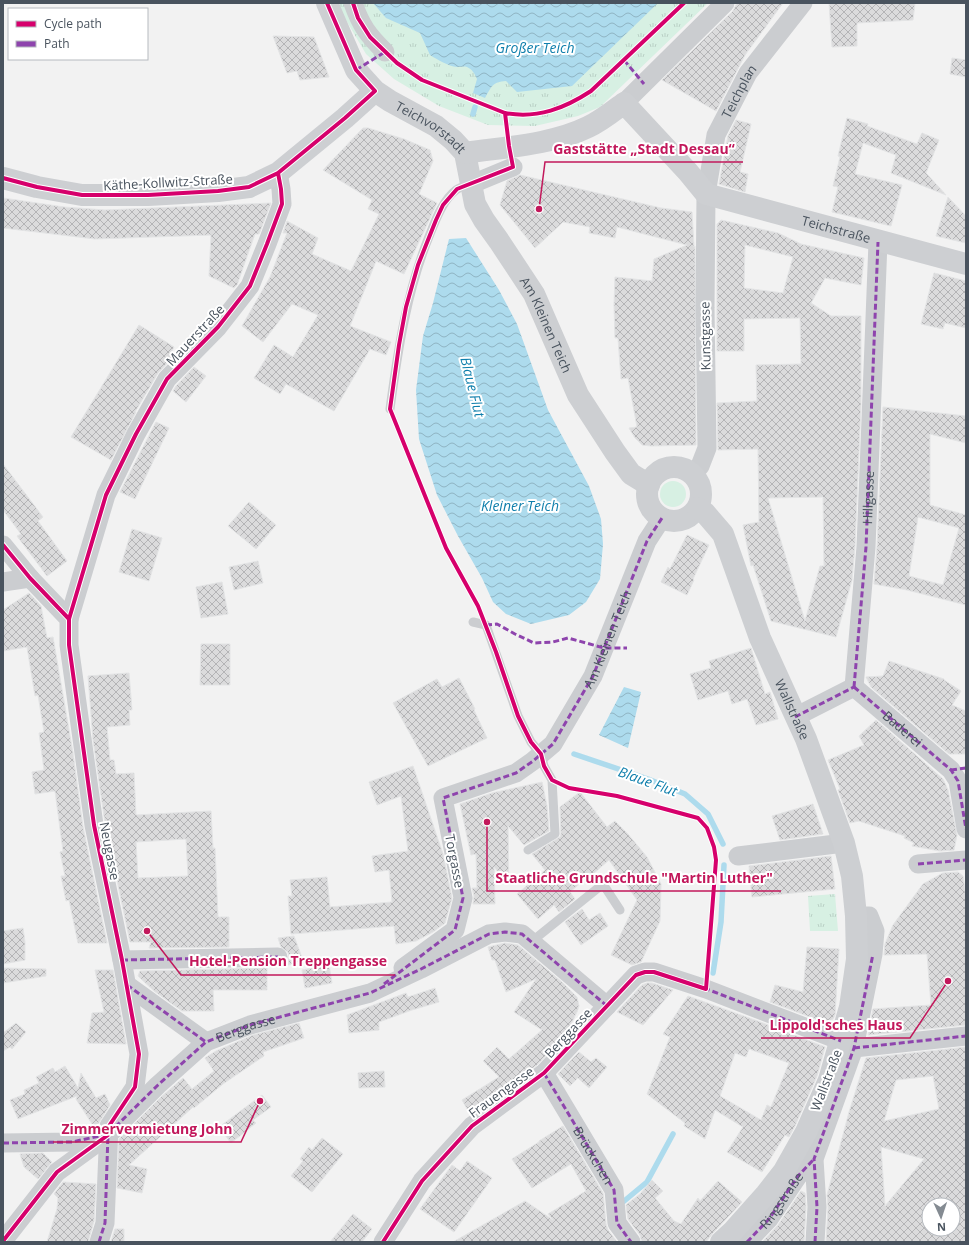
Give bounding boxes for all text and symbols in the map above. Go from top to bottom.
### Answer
legend [8,8,148,60]
text: Cycle path [44,15,102,32]
text: Path [44,35,70,52]
water label: Großer Teich [495,38,575,57]
street label: Teichplan [717,61,760,121]
street label: Teichvorstadt [392,97,470,158]
callout: Gaststätte „Stadt Dessau“ [545,136,743,162]
text: Gaststätte „Stadt Dessau“ [553,139,736,158]
street label: Käthe-Kollwitz-Straße [103,170,233,194]
street label: Teichstraße [800,211,873,247]
street label: Am Kleinen Teich [516,273,576,376]
street label: Mauerstraße [162,300,228,370]
street label: Kunstgasse [695,301,715,371]
water label: Blaue Flut [456,355,490,420]
street label: Hillgasse [858,470,878,525]
water label: Kleiner Teich [481,496,559,515]
street label: Am Kleinen Teich [579,588,635,691]
street label: Wallstraße [771,676,814,742]
street label: Baderei [879,707,926,751]
water label: Blaue Flut [616,762,681,801]
street label: Neugasse [96,820,124,882]
street label: Torgasse [441,833,469,889]
callout: Staatliche Grundschule "Martin Luther" [487,865,781,891]
text: Staatliche Grundschule "Martin Luther" [495,868,773,887]
callout: Hotel-Pension Treppengasse [181,949,395,975]
text: Hotel-Pension Treppengasse [189,951,387,970]
street label: Berggasse [540,1004,596,1062]
street label: Berggasse [213,1010,277,1046]
callout: Lippold'sches Haus [761,1012,910,1038]
text: Lippold'sches Haus [770,1015,903,1034]
street label: Wallstraße [806,1047,846,1113]
street label: Frauengasse [465,1062,537,1122]
callout: Zimmervermietung John [53,1116,241,1142]
text: Zimmervermietung John [61,1119,233,1138]
street label: Brückchen [569,1123,618,1188]
street label: Ringstraße [755,1169,807,1233]
north arrow [921,1197,961,1237]
text: N [937,1220,946,1235]

